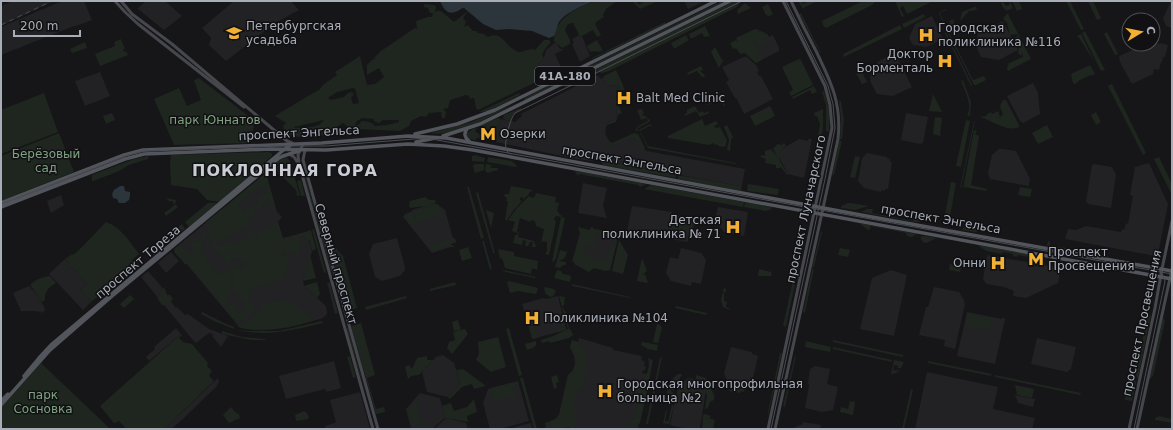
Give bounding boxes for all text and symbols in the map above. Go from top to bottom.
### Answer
scale bar [14,12,80,38]
north arrow [1121,12,1161,52]
text: 200 m [20,19,58,33]
place label: Петербургская усадьба [246,19,341,47]
place label: Городская поликлиника №116 [938,21,1061,49]
school or university icon: Петербургская усадьба [225,24,243,42]
text: С [1143,25,1157,35]
hospital icon: Городская поликлиника №116 [917,26,935,44]
place label: Доктор Борменталь [856,47,933,75]
hospital icon: Доктор Борменталь [936,52,954,70]
road number: 41А-180 [535,67,595,85]
hospital icon: Balt Med Clinic [615,89,633,107]
place label: Balt Med Clinic [636,91,725,105]
park label: парк Юннатов [169,113,261,127]
street label: проспект Энгельса [238,123,360,143]
metro station icon: Озерки [479,125,497,143]
place label: Озерки [500,127,546,141]
street label: проспект Луначарского [783,134,829,284]
street label: проспект Энгельса [561,143,683,177]
park label: Берёзовый сад [12,147,80,175]
district label: ПОКЛОННАЯ ГОРА [192,161,378,180]
street label: Северный проспект [312,202,360,326]
street label: проспект Энгельса [880,202,1002,236]
place label: Детская поликлиника № 71 [602,213,721,241]
hospital icon: Детская поликлиника № 71 [724,218,742,236]
street label: проспект Тореза [93,223,183,301]
place label: Проспект Просвещения [1048,245,1135,273]
street label: проспект Просвещения [1120,249,1164,397]
metro station icon: Проспект Просвещения [1027,250,1045,268]
hospital icon: Онни [989,254,1007,272]
place label: Онни [953,256,986,270]
hospital icon: Поликлиника №104 [523,309,541,327]
place label: Поликлиника №104 [544,311,668,325]
place label: Городская многопрофильная больница №2 [617,377,803,405]
hospital icon: Городская многопрофильная больница №2 [596,382,614,400]
park label: парк Сосновка [13,388,73,416]

